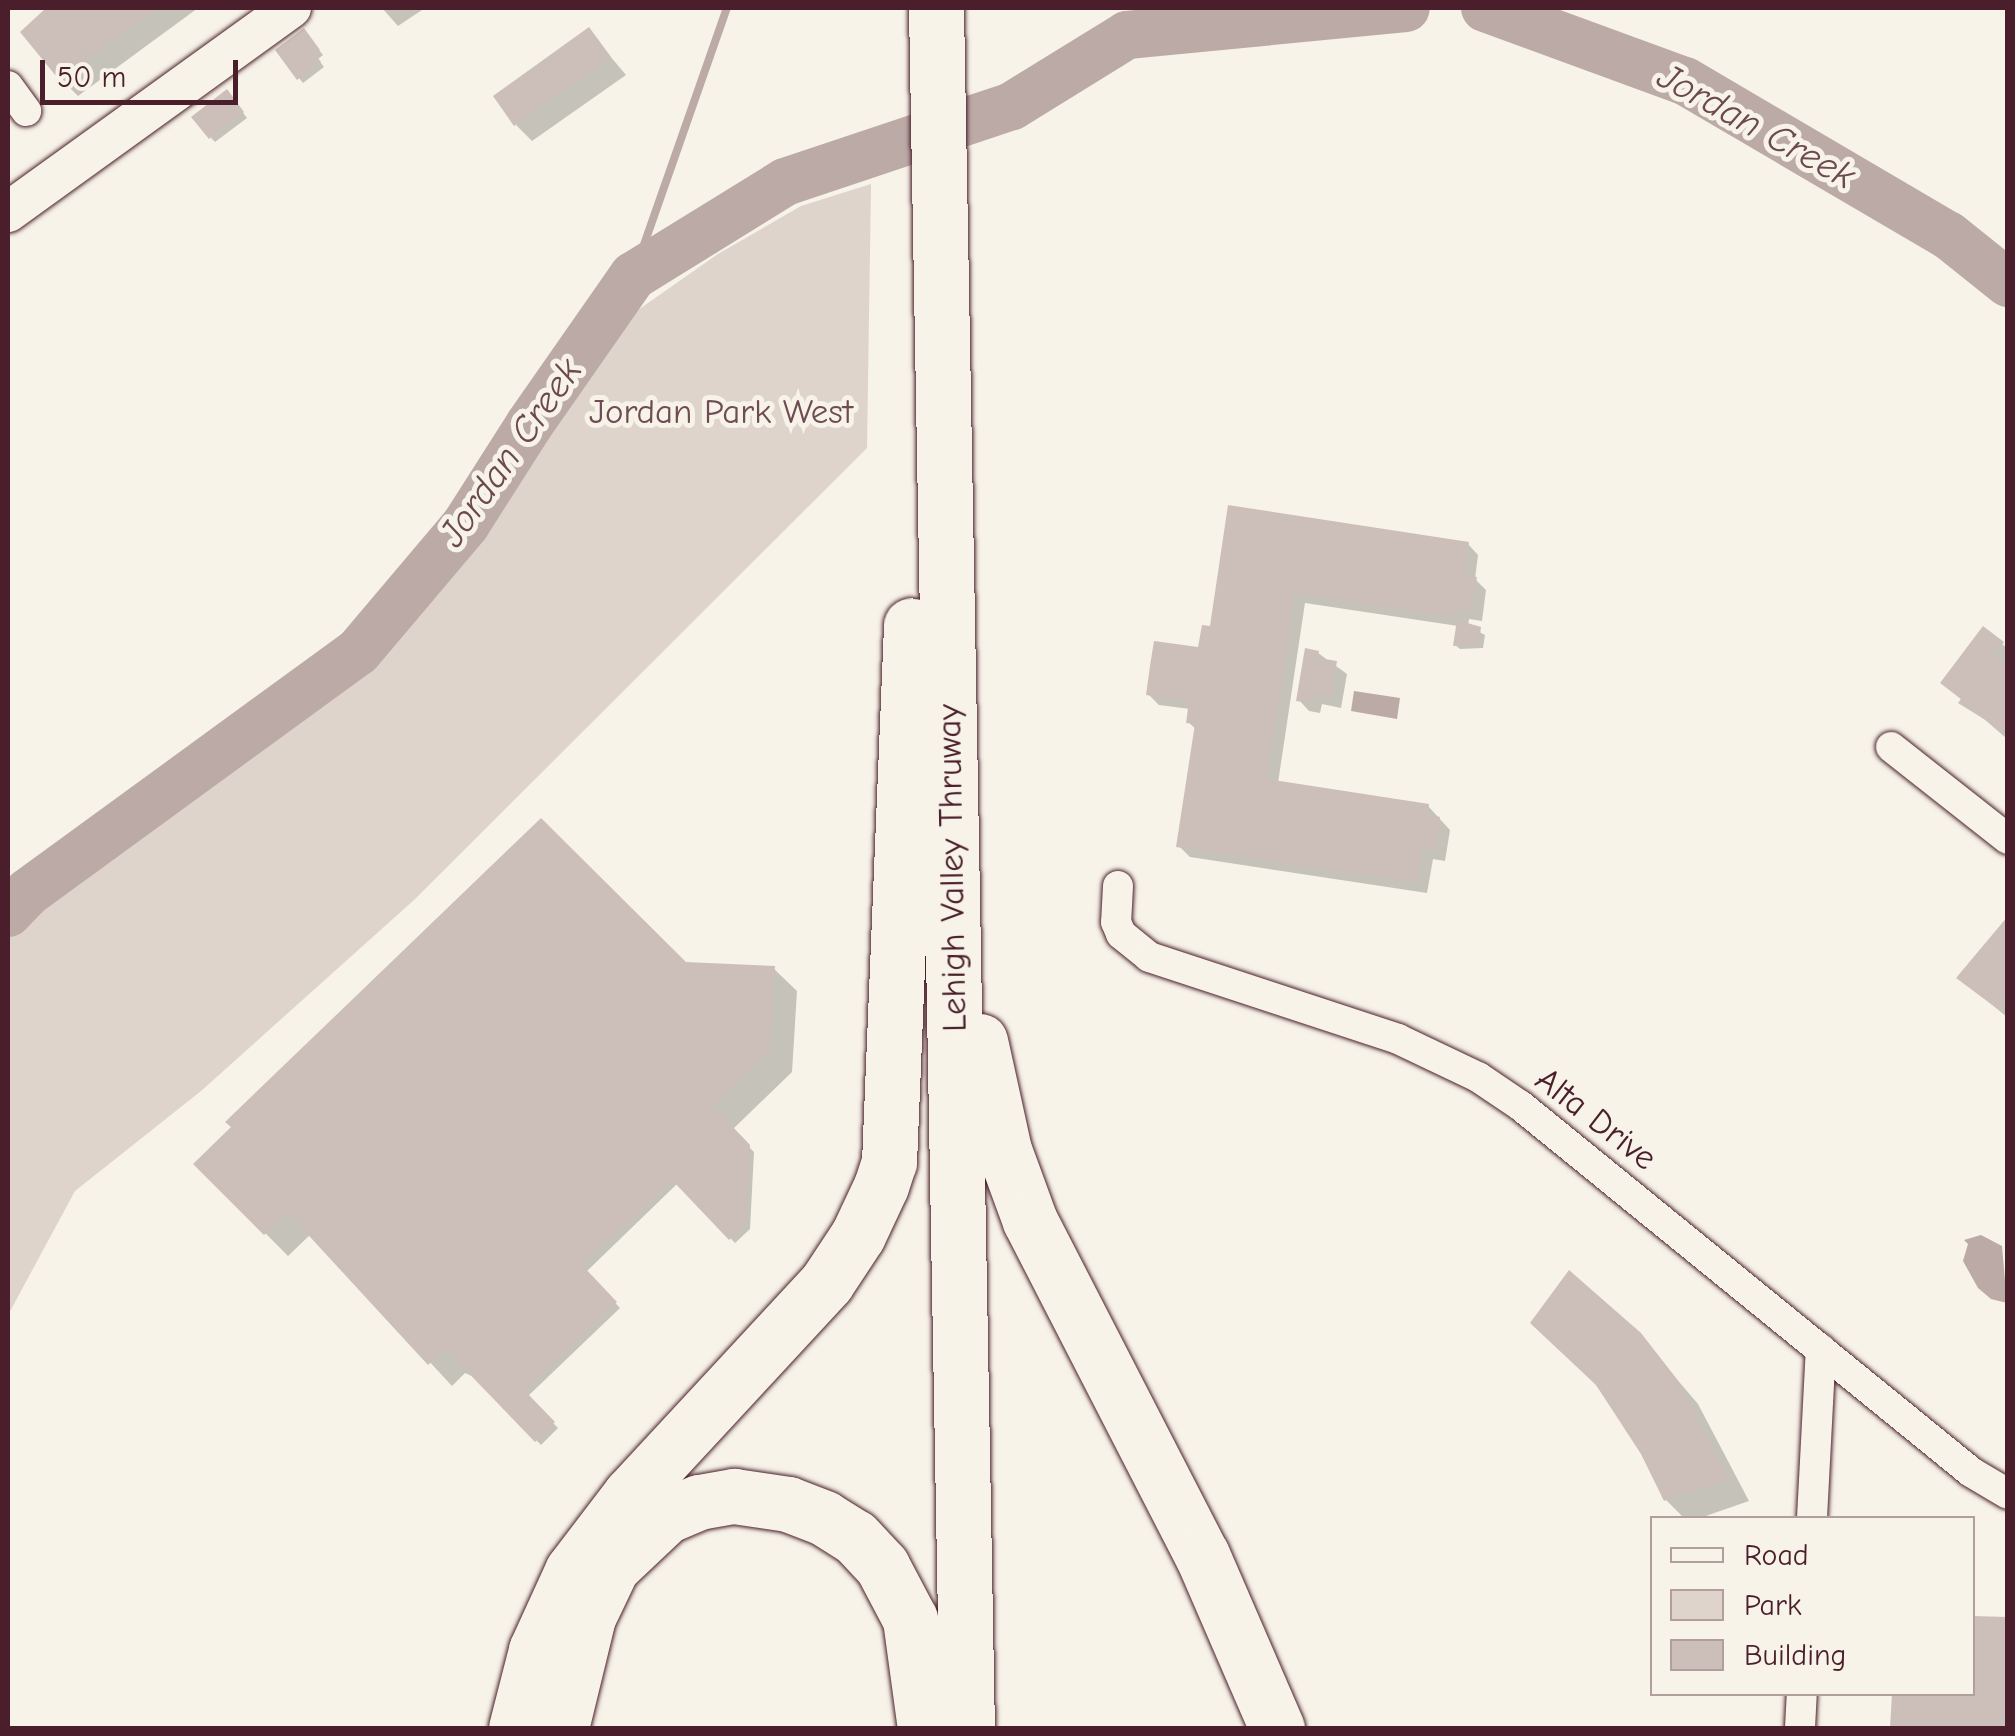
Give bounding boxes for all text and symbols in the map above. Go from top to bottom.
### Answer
scale bar [45,40,242,102]
water label: Jordan Creek [1649,54,1863,200]
text: 50 m [57,60,126,95]
water label: Jordan Creek [430,350,592,556]
park label: Jordan Park West [589,391,853,433]
street label: Lehigh Valley Thruway [928,704,976,1032]
street label: Alta Drive [1527,1059,1665,1179]
legend [1650,1516,1975,1696]
text: Road [1744,1538,1809,1573]
text: Park [1744,1588,1801,1623]
text: Building [1744,1638,1847,1673]

